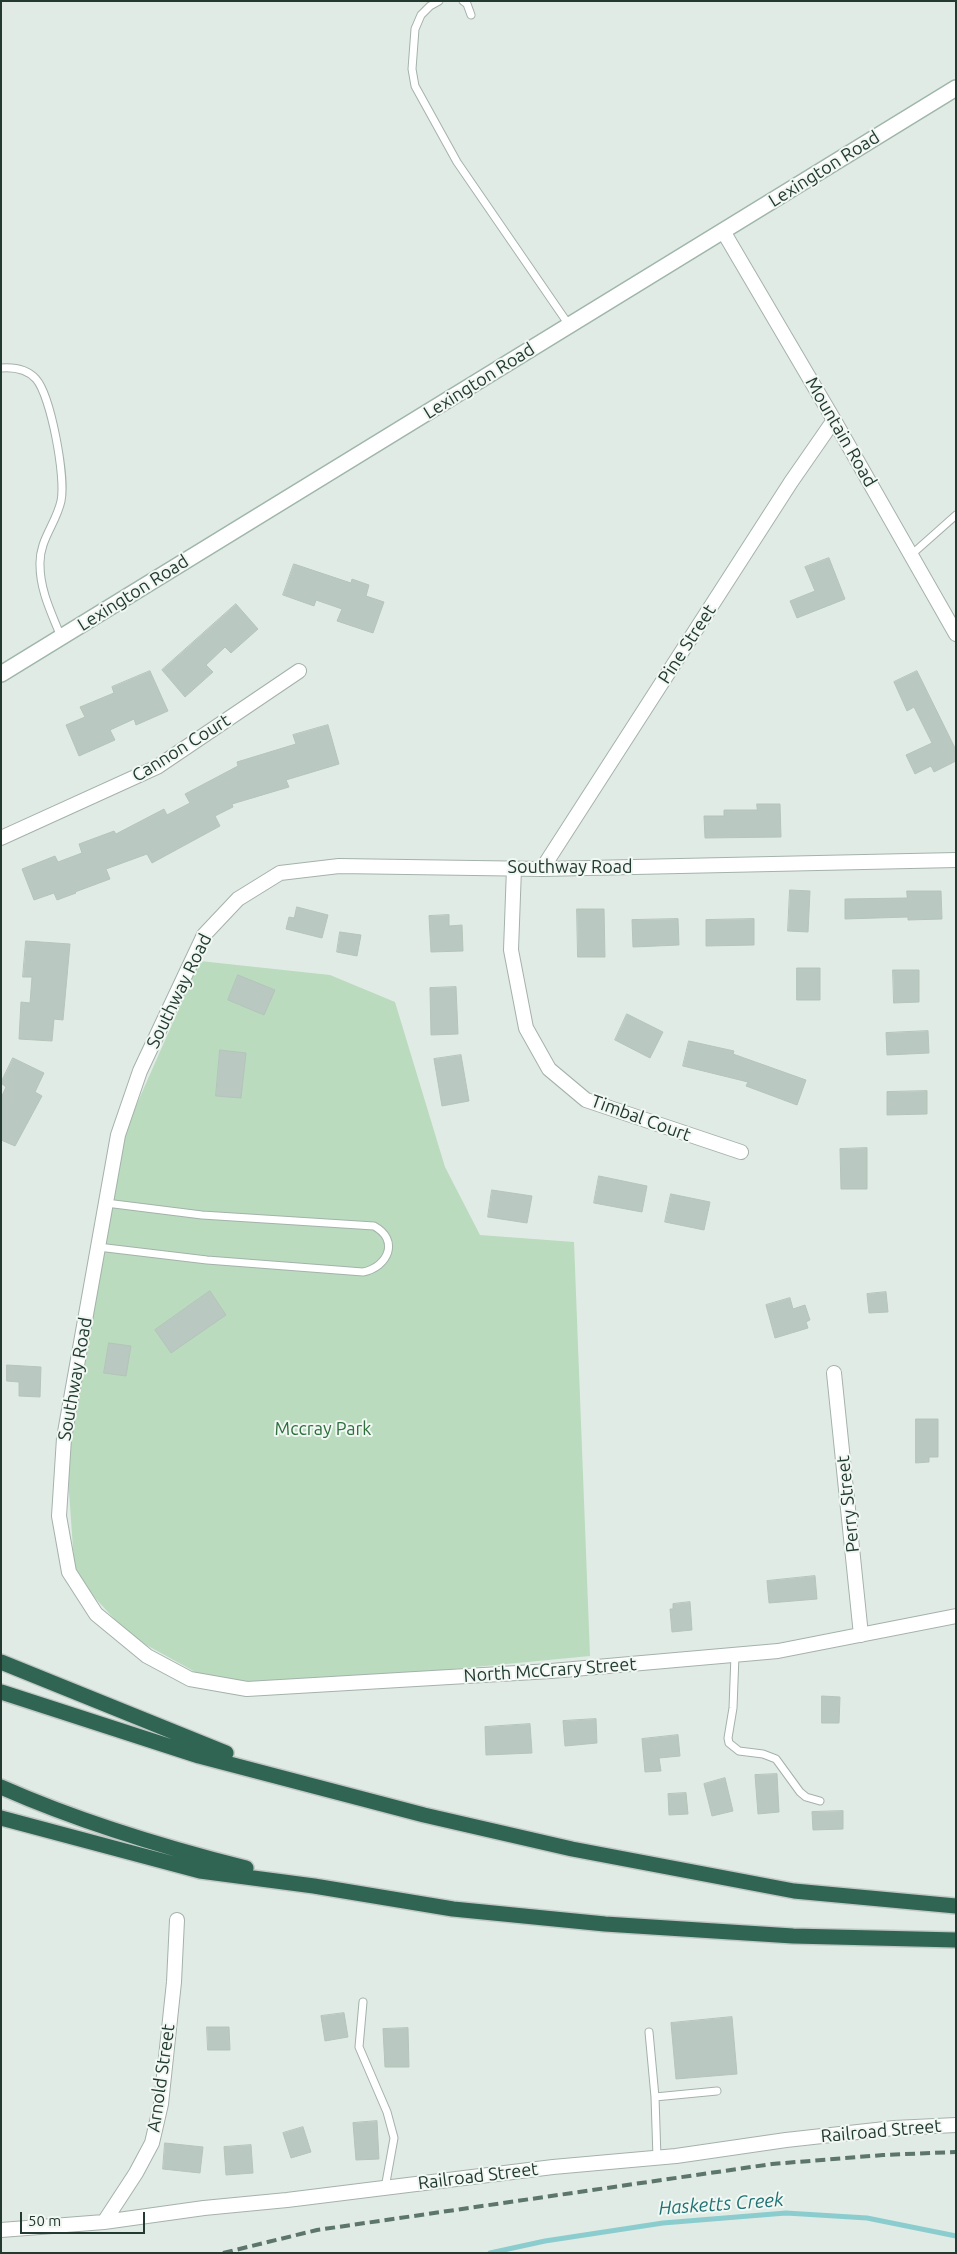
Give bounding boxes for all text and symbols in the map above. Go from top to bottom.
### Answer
street label: Lexington Road [765,126,883,212]
street label: Lexington Road [420,338,538,424]
street label: Mountain Road [801,373,881,491]
street label: Lexington Road [74,550,192,636]
street label: Pine Street [654,600,720,688]
street label: Cannon Court [128,709,234,787]
street label: Southway Road [507,856,633,878]
street label: Southway Road [142,930,216,1052]
street label: Timbal Court [588,1090,694,1146]
street label: Southway Road [54,1316,96,1442]
park label: Mccray Park [275,1418,371,1440]
street label: Perry Street [832,1454,864,1554]
street label: North McCrary Street [463,1653,637,1687]
street label: Arnold Street [143,2023,179,2133]
street label: Railroad Street [820,2115,942,2147]
street label: Railroad Street [417,2158,539,2194]
water label: Hasketts Creek [658,2188,784,2220]
scale bar [22,2202,148,2234]
text: 50 m [28,2212,61,2229]

